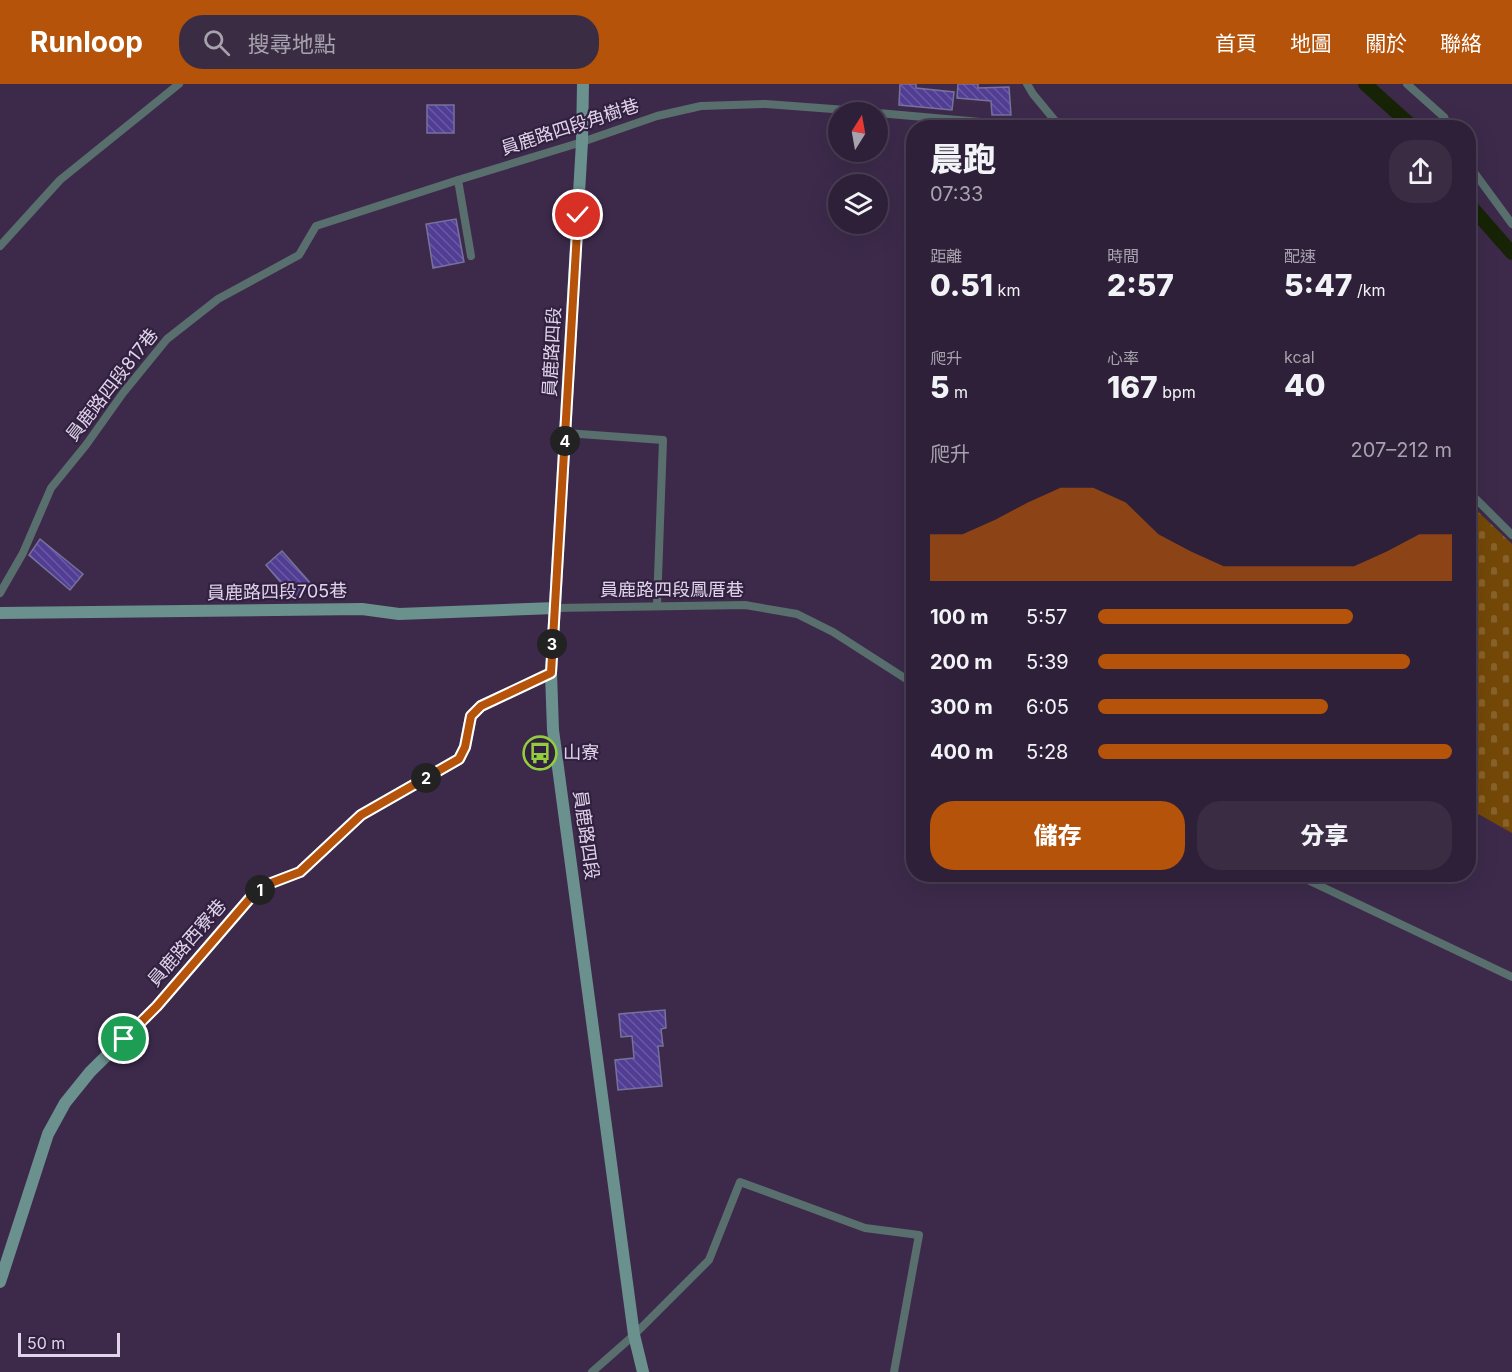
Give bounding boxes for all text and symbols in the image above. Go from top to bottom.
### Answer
search box [179,15,599,69]
text: Runloop [30,25,143,59]
icon: search [200,26,233,59]
text: 搜尋地點 [248,31,336,57]
text: 首頁 [1215,31,1257,56]
text: 地圖 [1290,31,1332,56]
text: 關於 [1365,31,1407,56]
text: 聯絡 [1440,31,1482,56]
street label: 員鹿路四段角樹巷 [498,94,642,159]
north arrow [828,102,888,162]
map controls [828,102,888,234]
text: 晨跑 [930,139,996,179]
button: share [1389,140,1452,203]
button: layers [828,174,888,234]
text: 07:33 [930,182,983,206]
pin [552,189,603,240]
icon: check [561,198,594,231]
text: 距離 [930,246,962,266]
text: 時間 [1107,246,1139,266]
text: 配速 [1284,246,1316,266]
text: 0.51 [930,267,993,303]
text: 2:57 [1107,267,1174,303]
text: 5:47 [1284,267,1352,303]
text: km [993,280,1020,300]
text: /km [1352,280,1386,300]
street label: 員鹿路四段 [539,306,564,397]
street label: 員鹿路四段817巷 [61,324,162,445]
text: kcal [1284,347,1315,367]
text: 爬升 [930,348,962,368]
text: 心率 [1107,348,1139,368]
text: 40 [1284,367,1325,403]
text: 5 [930,369,950,405]
text: 167 [1107,369,1158,405]
text: m [950,382,968,402]
text: bpm [1158,382,1196,402]
pin: 4 [550,426,580,456]
text: 4 [560,431,570,451]
text: 207–212 m [1351,438,1452,462]
text: 爬升 [930,442,970,466]
street label: 員鹿路四段鳳厝巷 [600,579,744,600]
street label: 員鹿路四段705巷 [207,580,347,603]
text: 100 m [930,605,989,629]
text: 5:57 [1026,605,1067,629]
pin: 3 [537,629,567,659]
text: 3 [547,634,557,654]
text: 200 m [930,650,993,674]
text: 5:39 [1026,650,1069,674]
text: 300 m [930,695,993,719]
text: 6:05 [1026,695,1069,719]
bus stop icon: 山寮 [522,735,558,771]
text: 400 m [930,740,994,764]
text: 5:28 [1026,740,1069,764]
place label: 山寮 [563,742,599,763]
pin: 2 [411,763,441,793]
text: 2 [421,768,431,788]
street label: 員鹿路四段 [570,789,603,881]
button: 儲存 [930,801,1185,870]
button: 分享 [1197,801,1452,870]
pin: 1 [245,875,275,905]
text: 1 [257,880,263,900]
street label: 員鹿路西寮巷 [143,895,230,990]
pin [98,1013,149,1064]
icon: arrive [107,1022,140,1055]
scale bar [18,1330,120,1358]
text: 50 m [27,1333,65,1353]

